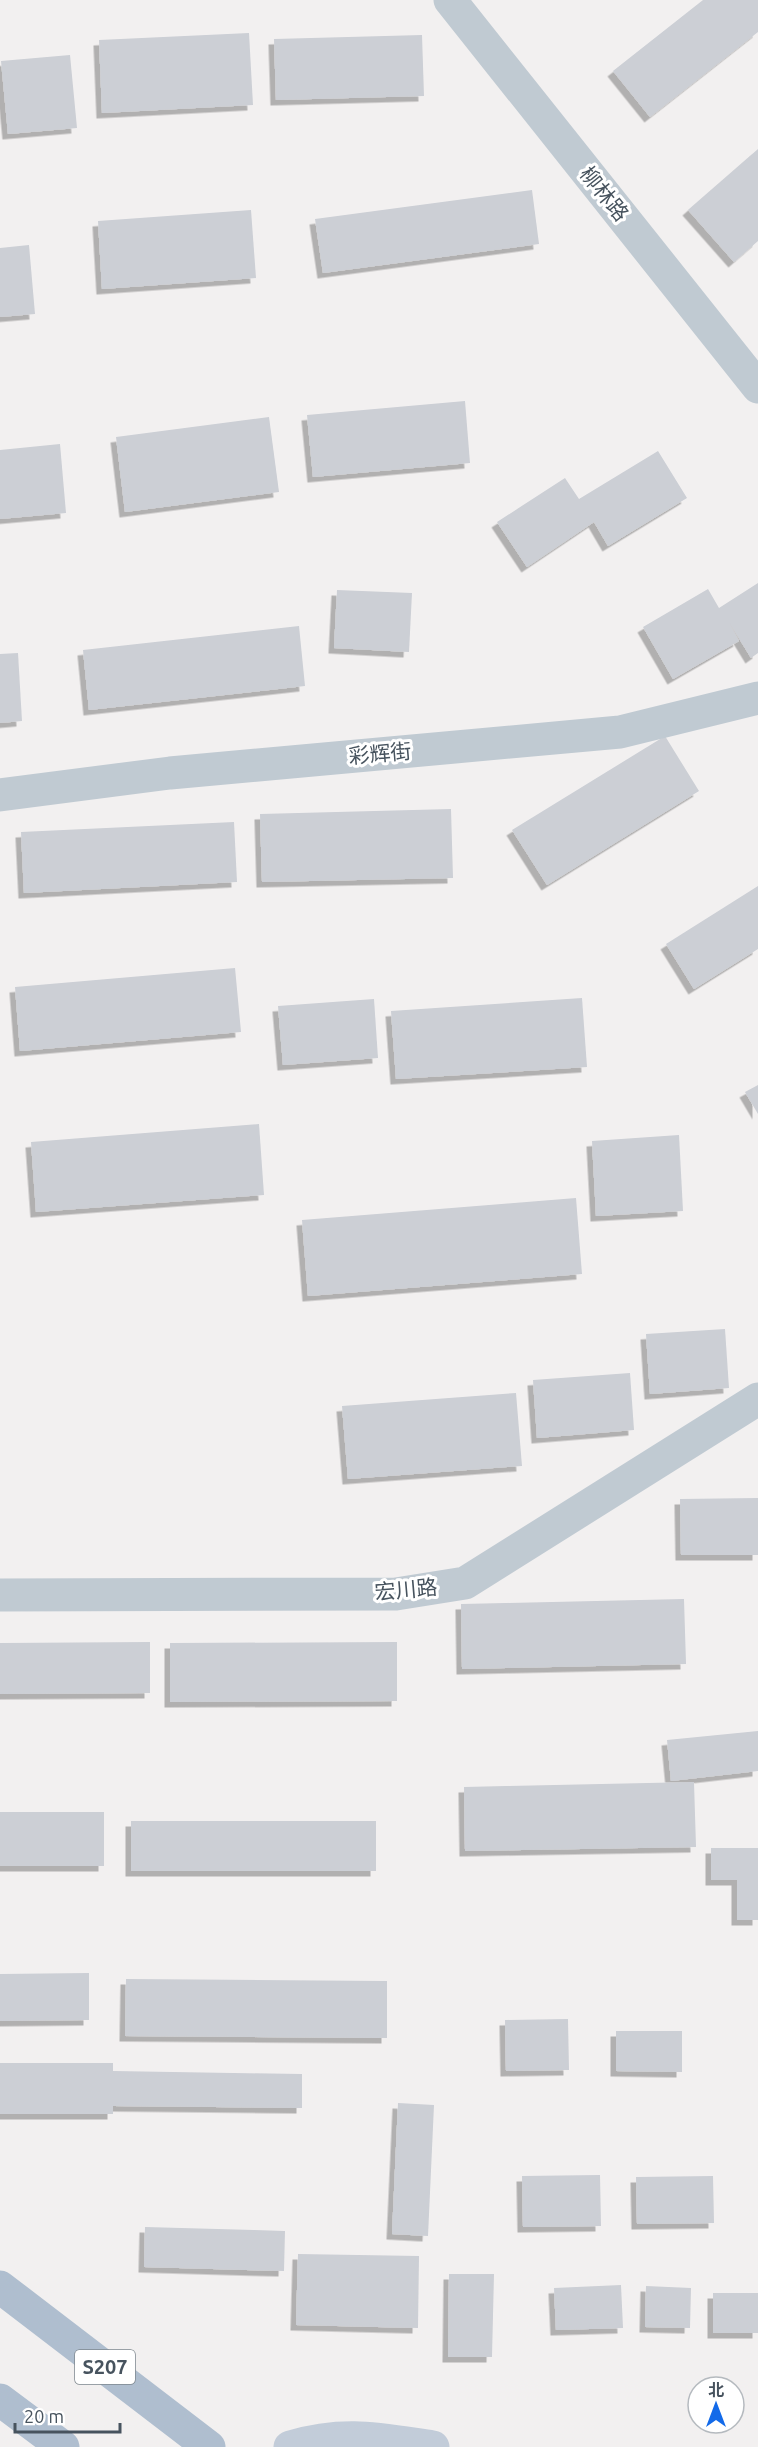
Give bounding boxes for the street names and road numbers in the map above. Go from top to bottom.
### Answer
street label: 柳林路 [576,161,634,225]
street label: 彩辉街 [347,738,412,768]
street label: 宏川路 [373,1574,438,1604]
road number: S207 [75,2350,135,2384]

